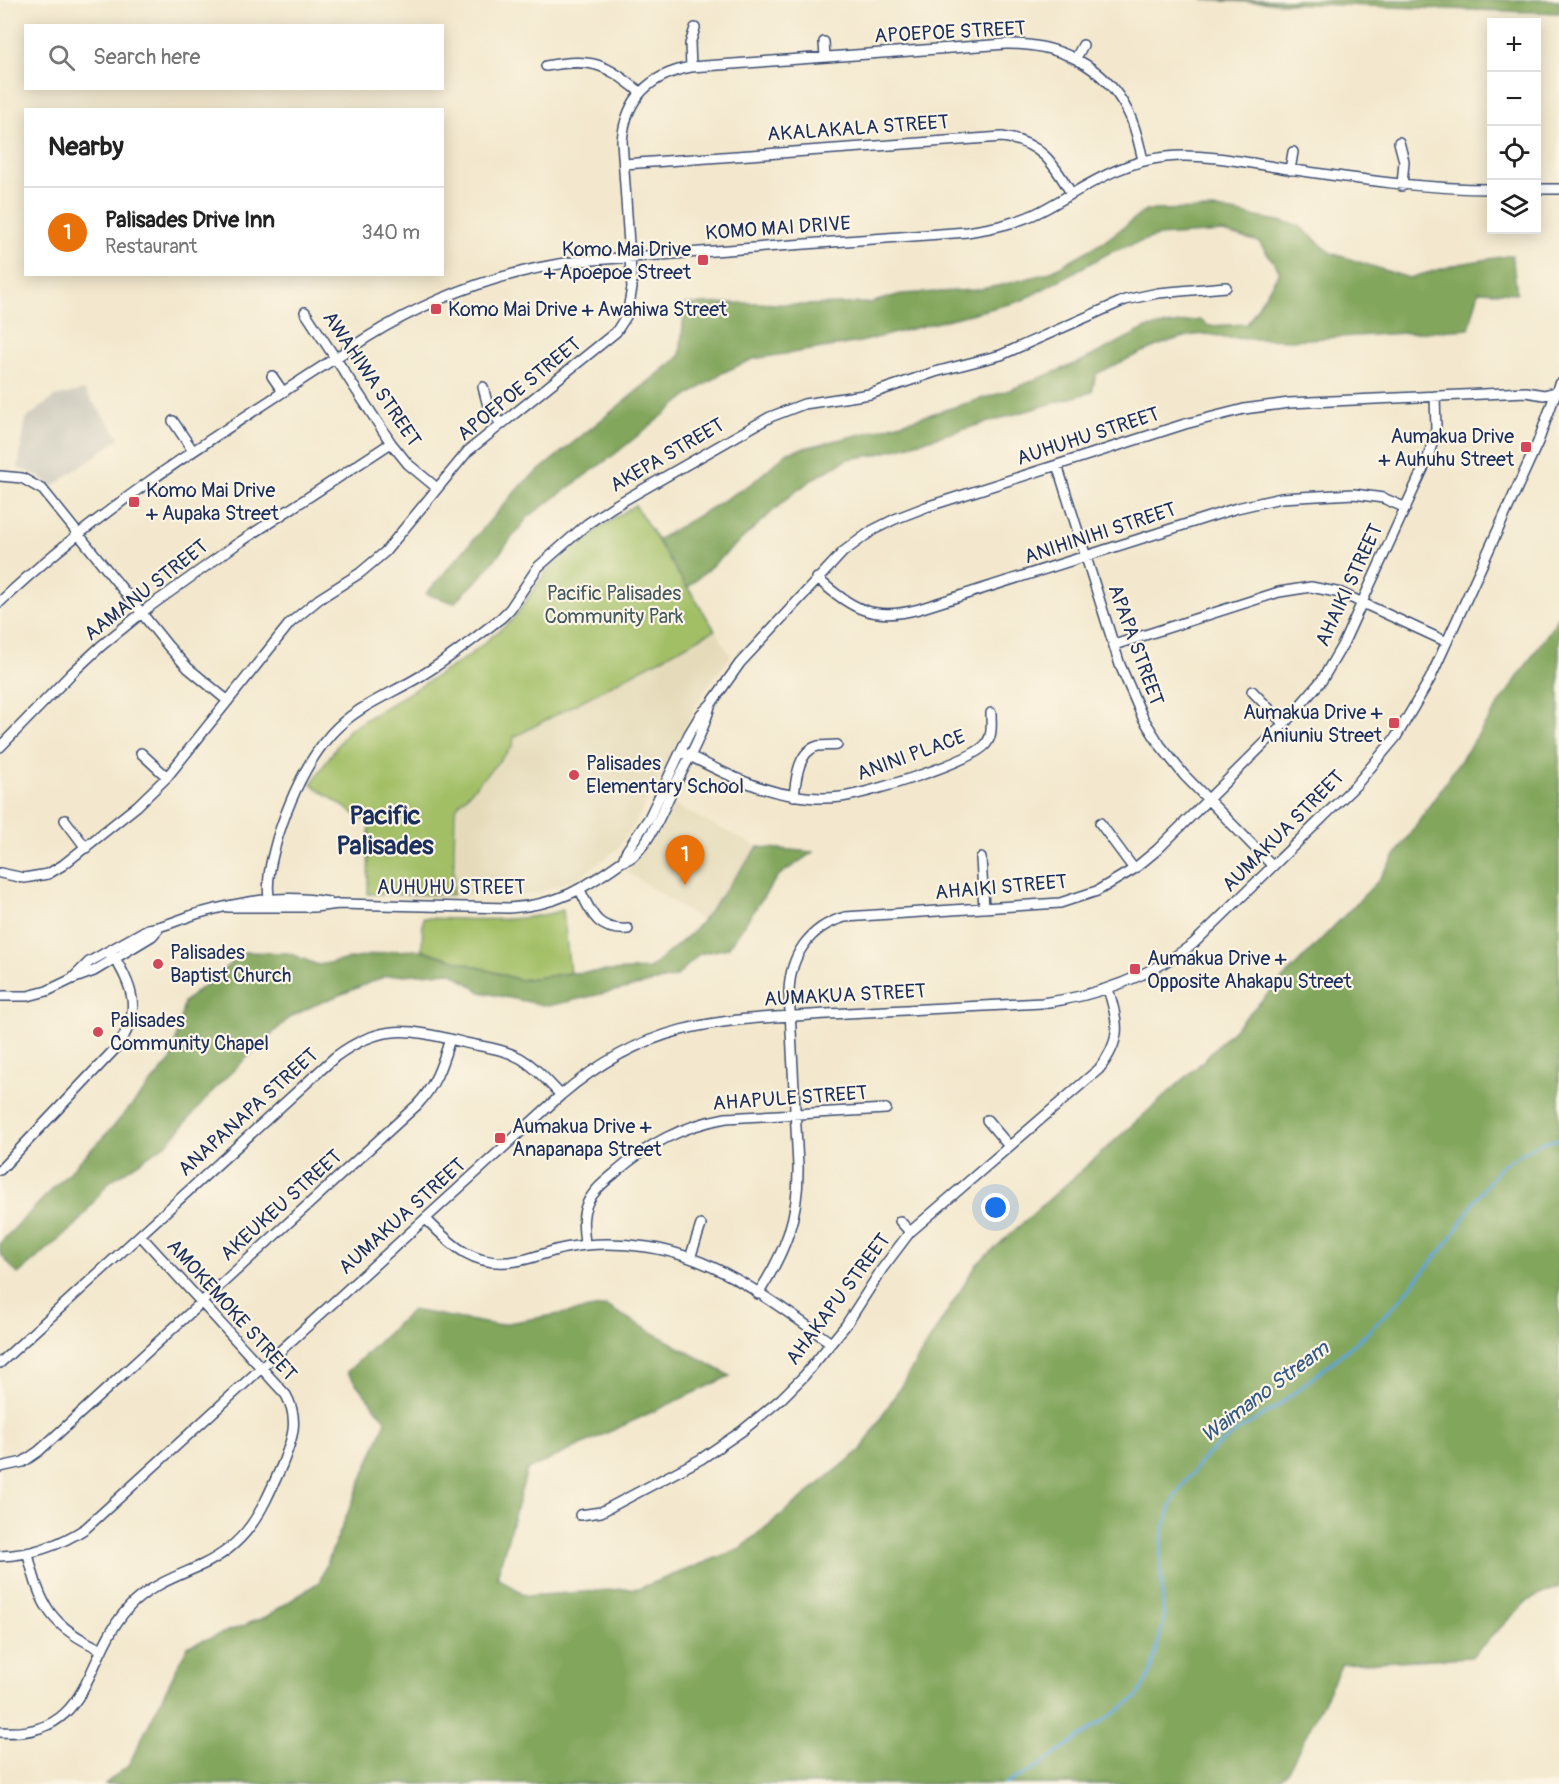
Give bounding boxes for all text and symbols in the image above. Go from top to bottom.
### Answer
street label: APOEPOE STREET [874,16,1026,48]
map controls [1487,18,1541,234]
button: + [1487,18,1541,72]
search box [24,24,444,90]
icon: search [45,41,78,74]
text: Search here [93,43,200,71]
button: − [1487,72,1541,126]
street label: AKALAKALA STREET [766,109,950,147]
button: locate [1487,126,1541,180]
text: Nearby [48,131,124,163]
button: layers [1487,180,1541,234]
text: Palisades Drive Inn [105,206,275,234]
street label: KOMO MAI DRIVE [704,210,852,246]
text: 1 [64,220,71,245]
text: 340 m [361,220,420,245]
text: Restaurant [105,234,197,259]
place label: Komo Mai Drive + Apoepoe Street [543,237,692,285]
marker: Komo Mai Drive + Apoepoe Street [696,253,710,267]
place label: Komo Mai Drive + Awahiwa Street [448,297,728,322]
marker: Komo Mai Drive + Awahiwa Street [429,302,443,316]
street label: AWAHIWA STREET [317,306,427,452]
street label: APOEPOE STREET [452,332,586,446]
street label: AUHUHU STREET [1013,401,1163,471]
street label: AKEPA STREET [605,412,729,498]
place label: Aumakua Drive + Auhuhu Street [1378,424,1515,472]
marker: Aumakua Drive + Auhuhu Street [1519,440,1533,454]
place label: Komo Mai Drive + Aupaka Street [145,478,280,526]
marker: Komo Mai Drive + Aupaka Street [127,495,141,509]
street label: ANIHINIHI STREET [1021,497,1179,569]
street label: AHAIKI STREET [1310,520,1388,650]
street label: AAMANU STREET [79,534,213,646]
park label: Pacific Palisades Community Park [545,581,684,629]
street label: APAPA STREET [1103,581,1169,709]
place label: Aumakua Drive + Aniuniu Street [1243,700,1383,748]
marker: Aumakua Drive + Aniuniu Street [1387,716,1401,730]
street label: ANINI PLACE [853,724,969,786]
place label: Palisades Elementary School [586,751,744,799]
street label: AUMAKUA STREET [1217,765,1349,897]
marker: Palisades Elementary School [567,768,581,782]
district label: Pacific Palisades [336,800,434,862]
pin: 1 [666,836,704,885]
street label: AHAIKI STREET [934,869,1068,905]
street label: AUHUHU STREET [377,875,525,900]
place label: Palisades Baptist Church [170,940,291,988]
place label: Aumakua Drive + Opposite Ahakapu Street [1147,946,1352,994]
marker: Palisades Baptist Church [151,957,165,971]
marker: Aumakua Drive + Opposite Ahakapu Street [1128,962,1142,976]
street label: AUMAKUA STREET [763,978,927,1012]
place label: Palisades Community Chapel [110,1008,269,1056]
marker: Palisades Community Chapel [91,1025,105,1039]
street label: ANAPANAPA STREET [173,1042,323,1182]
street label: AHAPULE STREET [712,1080,868,1116]
place label: Aumakua Drive + Anapanapa Street [512,1114,663,1162]
marker: Aumakua Drive + Anapanapa Street [493,1131,507,1145]
street label: AKEUKEU STREET [215,1144,347,1266]
street label: AUMAKUA STREET [333,1152,471,1280]
your location [981,1193,1010,1222]
street label: AHAKAPU STREET [780,1228,896,1370]
street label: AMOKEMOKE STREET [162,1234,302,1386]
water label: Waimano Stream [1196,1334,1335,1449]

